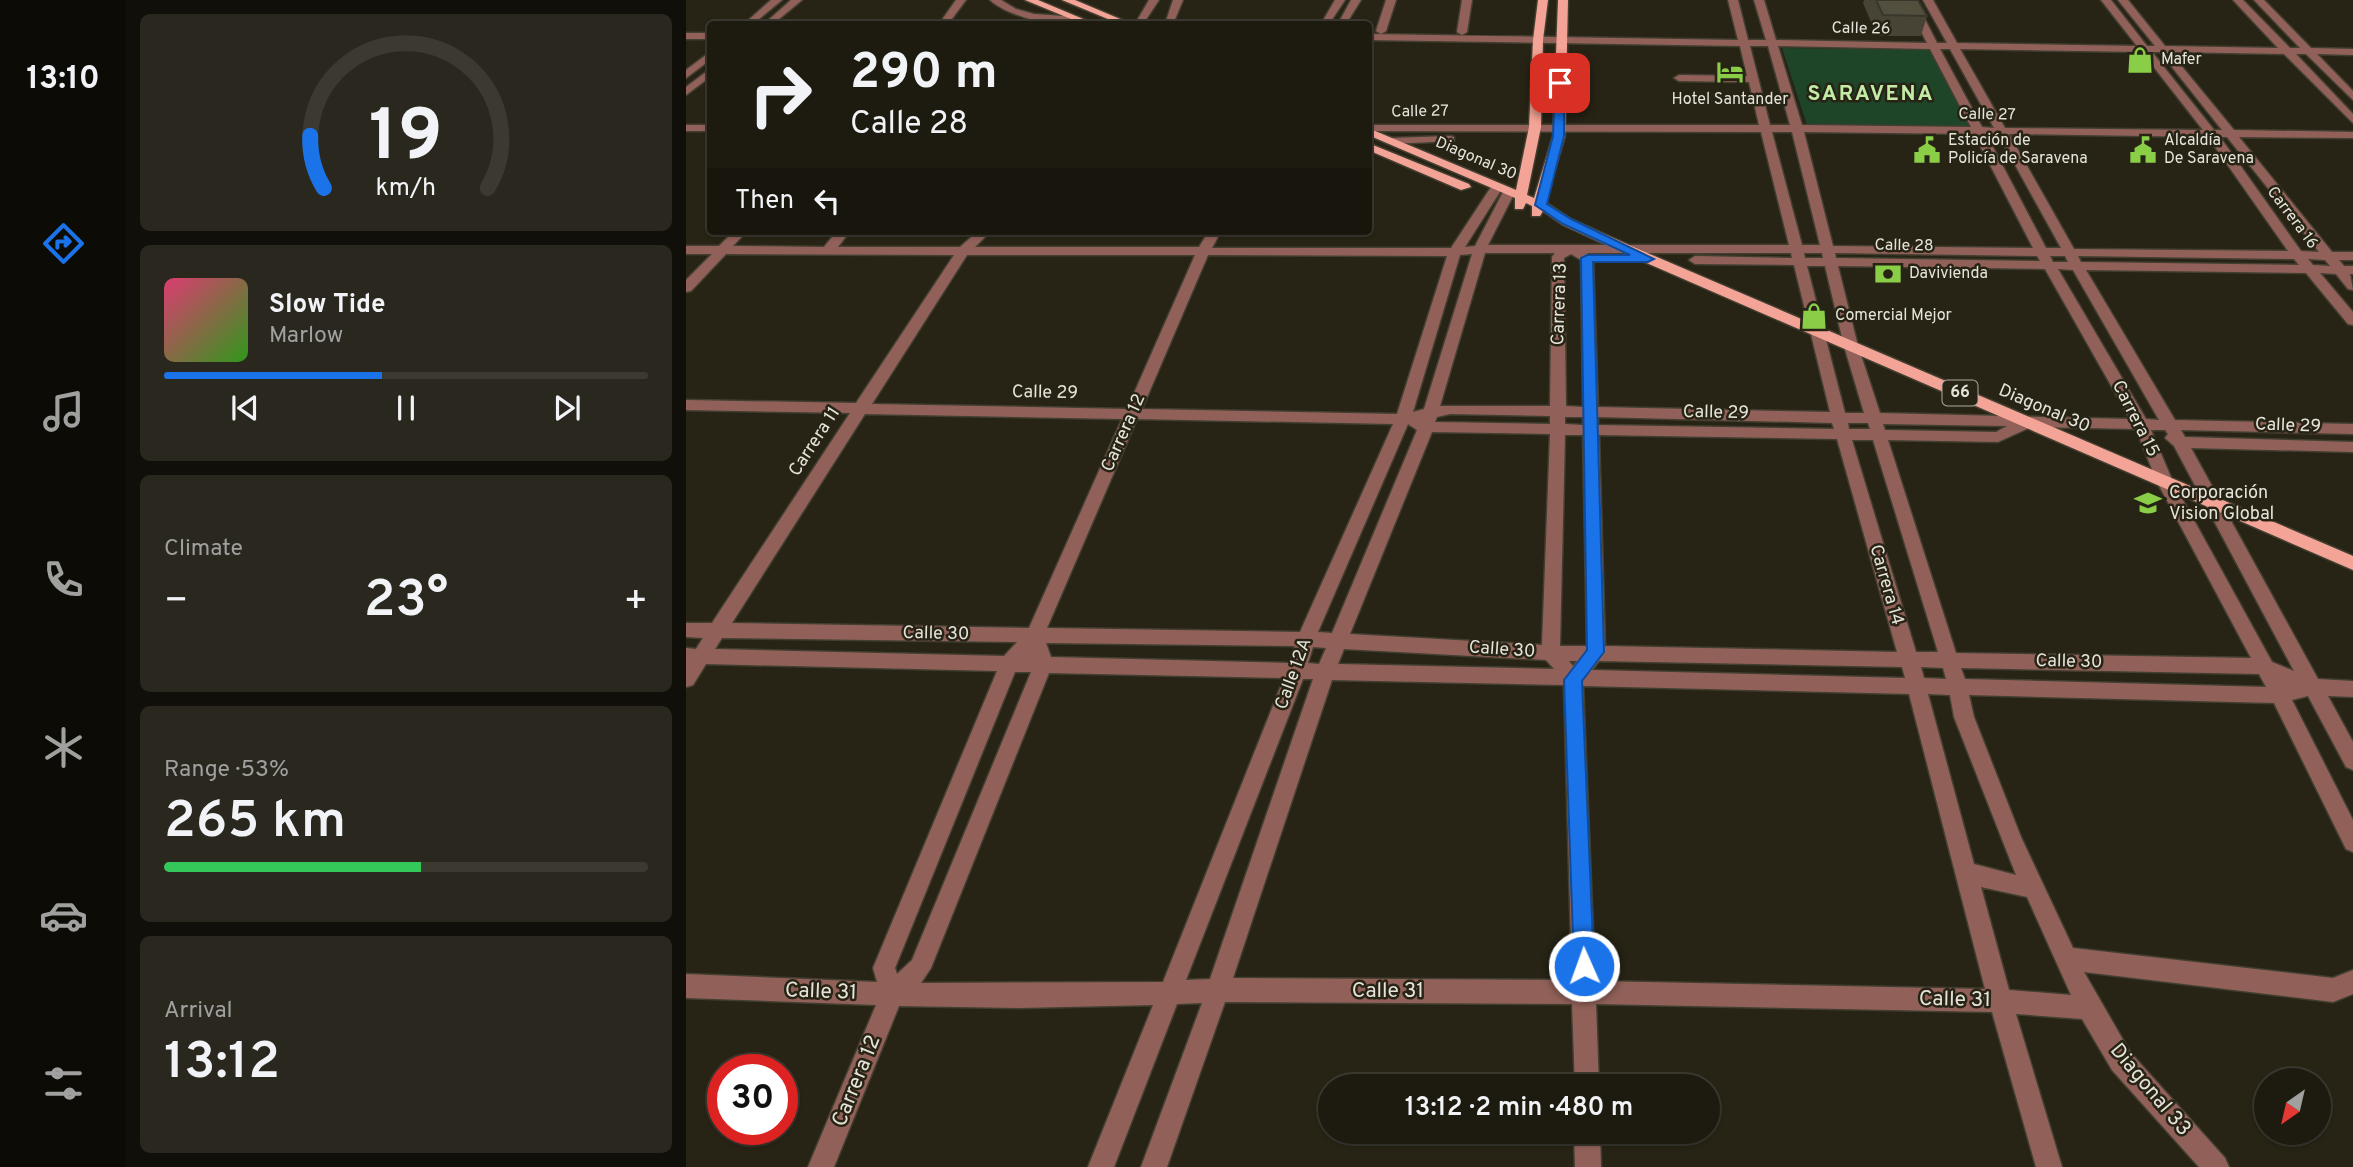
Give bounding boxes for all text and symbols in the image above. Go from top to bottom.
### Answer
street label: Calle 26 [1831,18,1891,40]
text: 290 m [850,44,998,106]
shop icon: Mafer [2125,45,2155,75]
icon: right [735,49,826,140]
place label: Mafer [2161,50,2202,70]
pin [1530,53,1590,113]
hotel icon: Hotel Santander [1715,57,1745,87]
text: 13:10 [26,60,100,100]
icon: arrive [1541,64,1579,102]
district label: SARAVENA [1807,81,1935,108]
place label: Hotel Santander [1671,90,1789,110]
text: 19 [369,95,443,187]
street label: Calle 27 [1391,101,1449,123]
street label: Calle 27 [1958,104,2016,126]
text: Calle 28 [850,105,968,145]
place label: Estación de Policía de Saravena [1948,131,2088,169]
place label: Alcaldía De Saravena [2164,131,2254,169]
street label: Diagonal 30 [1432,133,1520,185]
public building icon: Estación de Policía de Saravena [1912,135,1942,165]
public building icon: Alcaldía De Saravena [2128,135,2158,165]
text: km/h [376,173,436,205]
icon: left [808,182,846,220]
street label: Carrera 16 [2262,183,2322,253]
text: Then [735,185,794,218]
icon: directions [39,219,88,268]
street label: Calle 28 [1874,235,1934,257]
bank icon: Davivienda [1873,259,1903,289]
street label: Carrera 13 [1547,262,1573,346]
place label: Davivienda [1909,264,1988,284]
text: Slow Tide [269,289,386,322]
shop icon: Comercial Mejor [1799,301,1829,331]
place label: Comercial Mejor [1835,306,1952,326]
text: Marlow [269,322,343,351]
street label: Carrera 15 [2106,377,2164,461]
street label: Diagonal 30 [1995,379,2093,439]
road number: 66 [1942,380,1978,406]
street label: Calle 29 [1012,381,1078,405]
icon: music [39,387,88,436]
icon: previous [226,389,264,427]
icon: pause [387,389,425,427]
icon: next [548,389,586,427]
street label: Carrera 12 [1097,391,1151,475]
street label: Calle 29 [1683,401,1749,425]
street label: Carrera 11 [784,403,846,481]
street label: Calle 29 [2255,413,2321,439]
place label: Corporación Vision Global [2169,482,2274,526]
school or university icon: Corporación Vision Global [2133,488,2163,518]
text: Climate [164,535,243,564]
street label: Carrera 14 [1864,542,1908,628]
icon: phone [39,555,88,604]
text: 23° [364,569,448,635]
text: − [164,578,189,627]
text: + [623,578,648,627]
street label: Calle 30 [902,622,970,646]
street label: Calle 12A [1270,635,1318,713]
street label: Calle 30 [1468,636,1536,664]
street label: Calle 30 [2035,650,2103,674]
icon: climate [39,723,88,772]
text: Range · 53% [164,756,289,785]
text: 265 km [164,790,346,856]
icon: car [39,891,88,940]
position arrow [1547,929,1621,1003]
street label: Calle 31 [784,977,858,1007]
street label: Calle 31 [1352,978,1424,1005]
street label: Calle 31 [1919,986,1991,1014]
text: Arrival [164,997,233,1026]
text: 13:12 [164,1031,280,1097]
street label: Carrera 12 [826,1031,888,1131]
street label: Diagonal 33 [2103,1038,2197,1142]
speed limit sign: 30 [707,1054,798,1145]
icon: filters [39,1059,88,1108]
north arrow [2254,1068,2331,1144]
map controls [2254,1068,2331,1145]
text: 13:12 · 2 min · 480 m [1405,1092,1633,1125]

